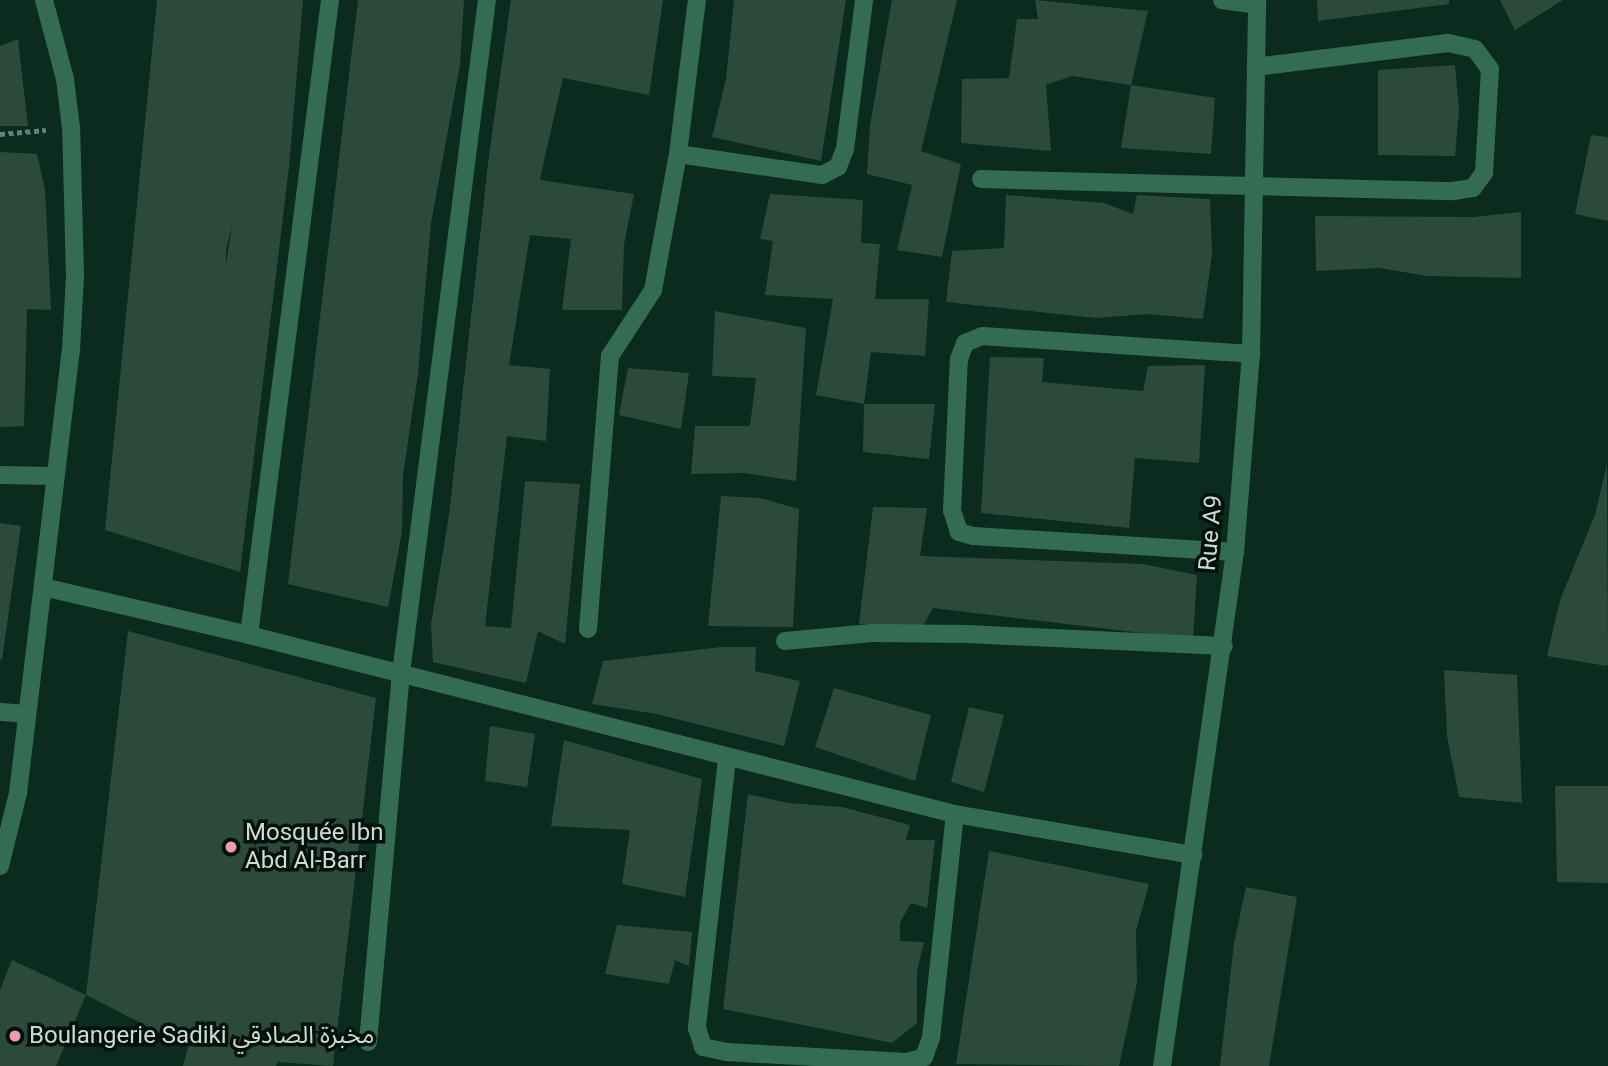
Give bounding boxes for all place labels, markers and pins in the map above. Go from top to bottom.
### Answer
place label: Mosquée Ibn Abd Al-Barr [245,819,384,875]
marker: Mosquée Ibn Abd Al-Barr [223,839,239,855]
place label: Boulangerie Sadiki مخبزة الصادقي [29,1022,374,1050]
marker: Boulangerie Sadiki مخبزة الصادقي [7,1028,23,1044]

